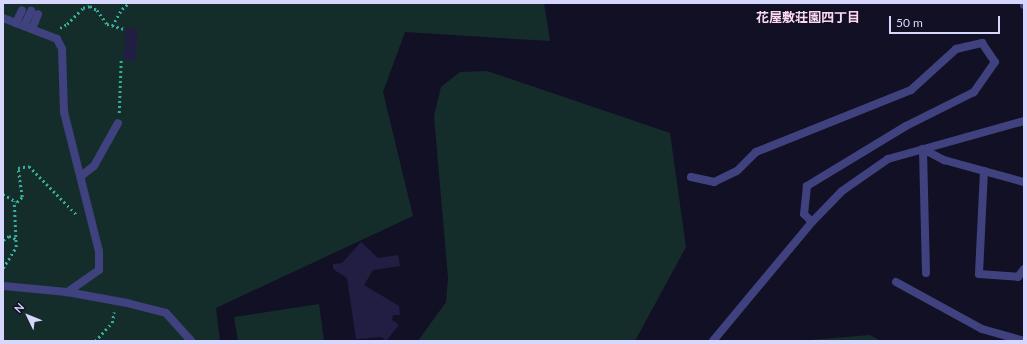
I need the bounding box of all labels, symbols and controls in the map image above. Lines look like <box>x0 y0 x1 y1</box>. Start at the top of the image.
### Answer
scale bar <box>891 8 1002 34</box>
district label: 花屋敷荘園四丁目 <box>756 9 860 25</box>
text: 50 m <box>896 15 923 30</box>
north arrow <box>8 296 48 336</box>
text: N <box>11 300 26 315</box>

